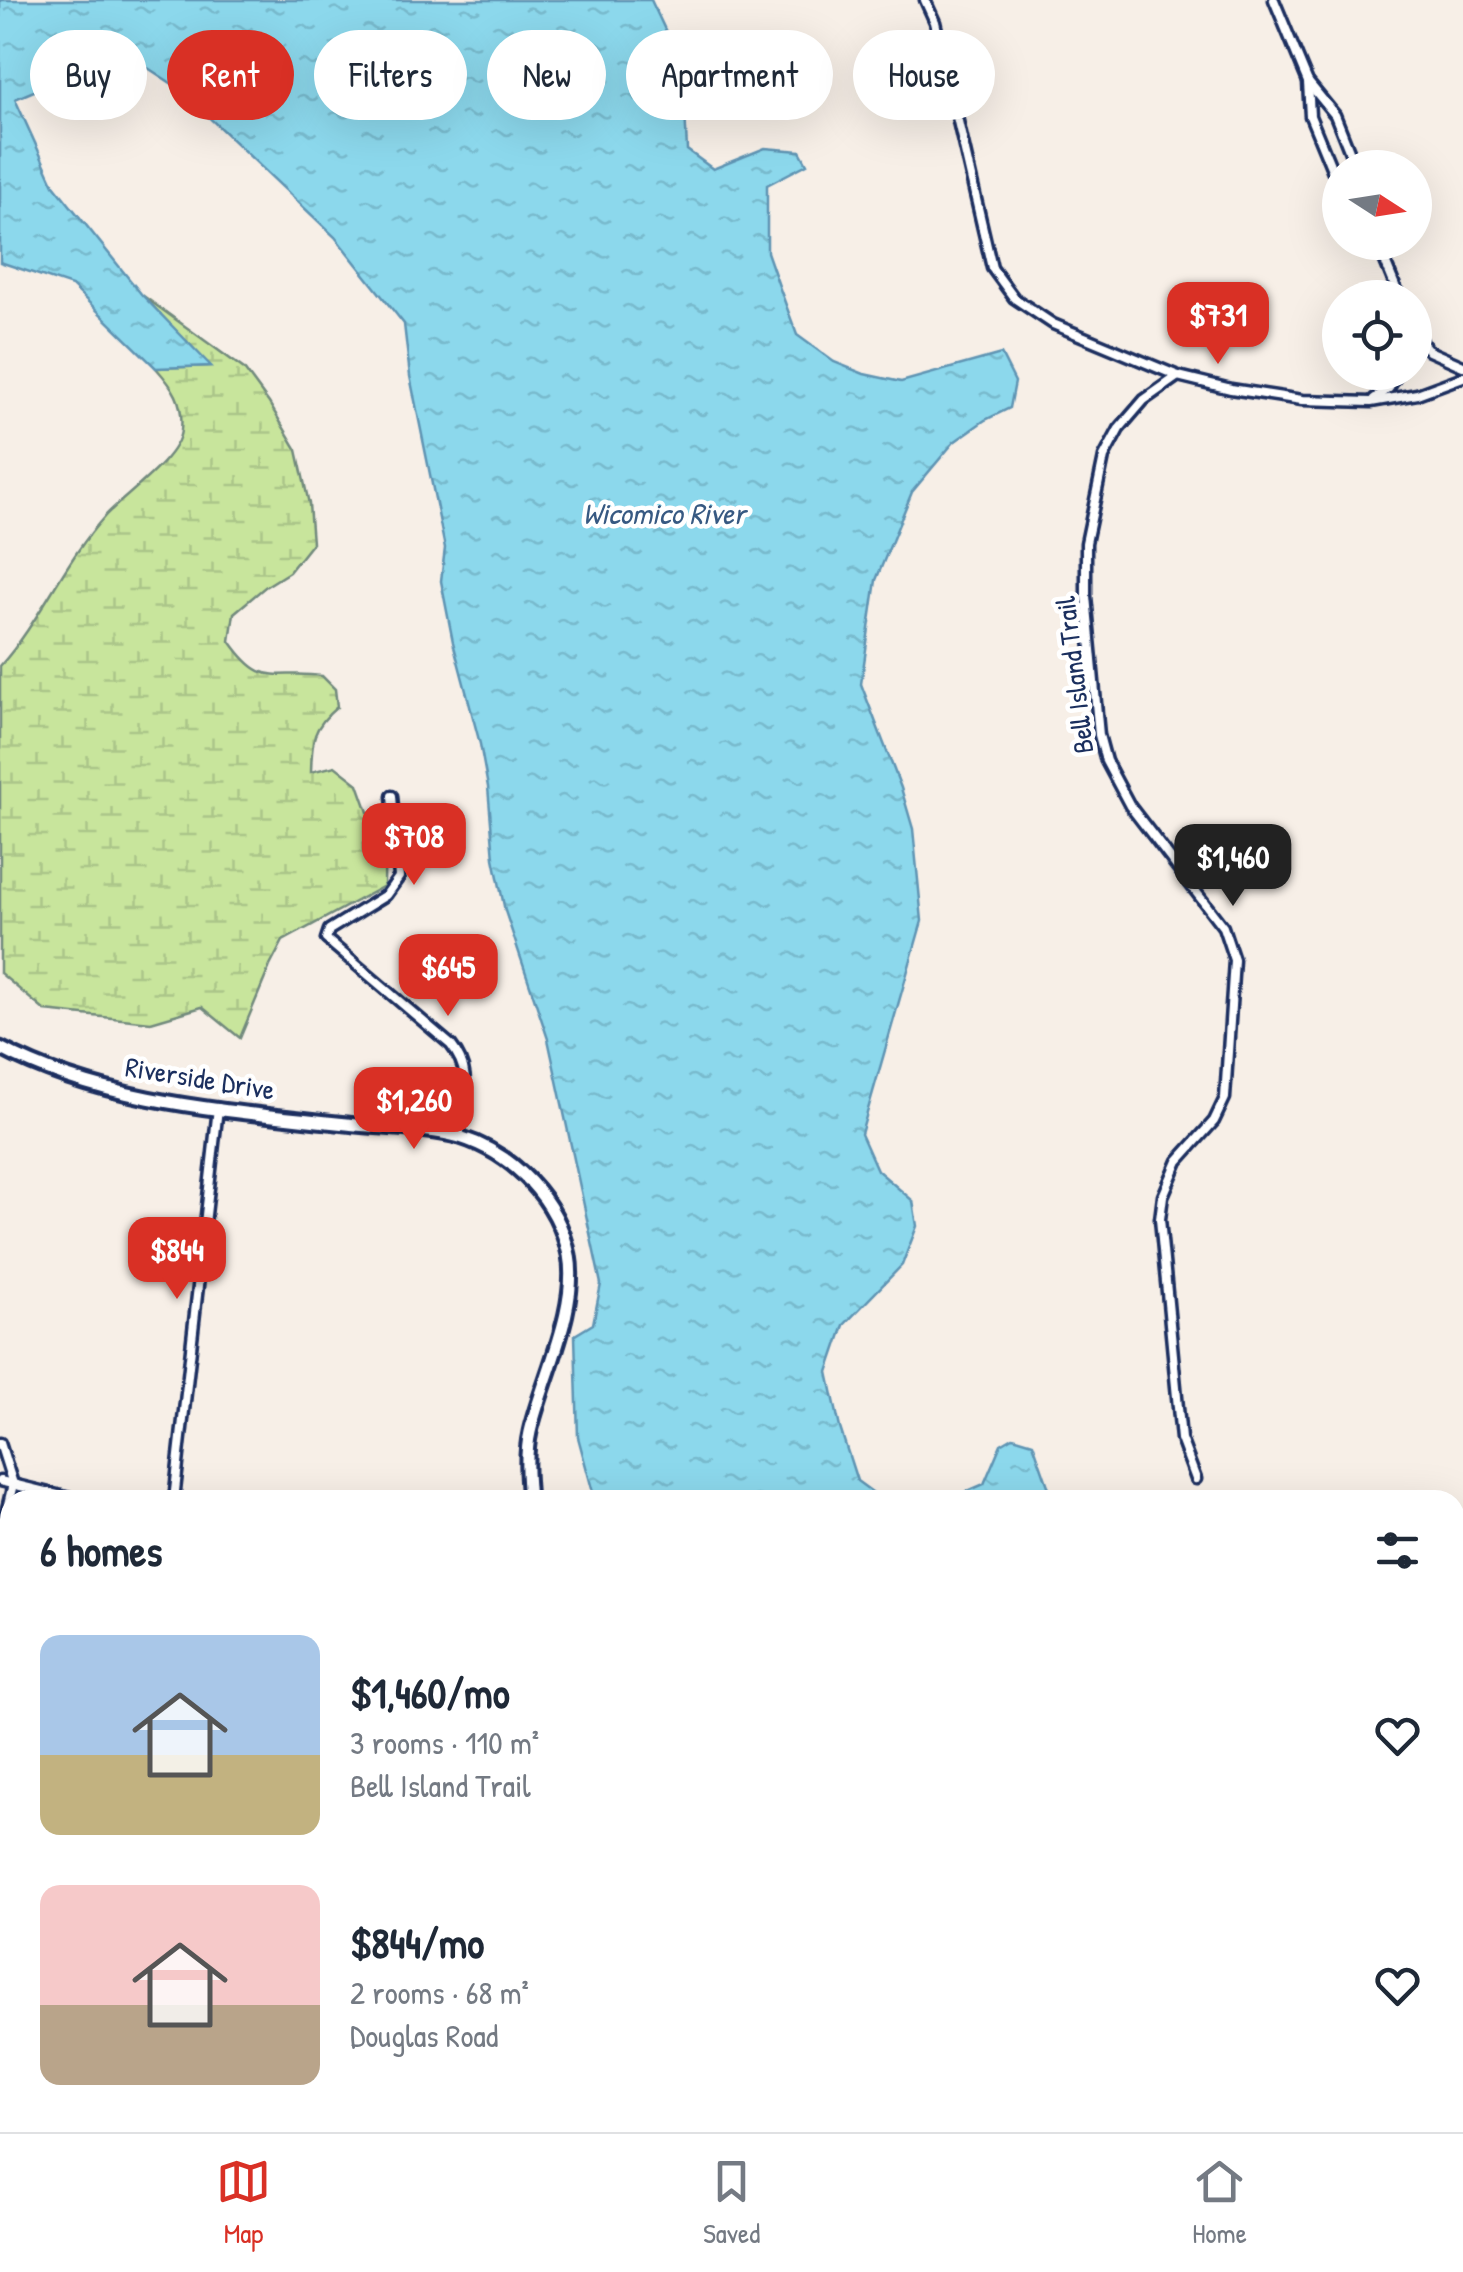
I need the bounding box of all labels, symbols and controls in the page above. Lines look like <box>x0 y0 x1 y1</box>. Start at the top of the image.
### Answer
chip: Buy <box>30 30 147 120</box>
chip: Rent <box>167 30 294 120</box>
chip: Filters <box>314 30 467 120</box>
chip: New <box>487 30 606 120</box>
chip: Apartment <box>626 30 833 120</box>
chip: House <box>853 30 995 120</box>
north arrow <box>1322 150 1432 260</box>
map controls <box>1322 150 1432 390</box>
button: locate <box>1322 280 1432 390</box>
pin: $731 <box>1159 282 1277 367</box>
text: $731 <box>1189 293 1247 336</box>
water label: Wicomico River <box>583 493 749 533</box>
street label: Bell Island Trail <box>1045 594 1103 756</box>
pin: $708 <box>355 803 473 888</box>
text: $708 <box>384 814 444 857</box>
pin: $1,460 <box>1152 824 1314 909</box>
text: $1,460 <box>1196 835 1270 878</box>
pin: $645 <box>389 934 507 1019</box>
text: $645 <box>421 945 475 988</box>
street label: Riverside Drive <box>123 1047 277 1109</box>
pin: $1,260 <box>333 1067 495 1152</box>
text: $1,260 <box>376 1078 452 1121</box>
pin: $844 <box>118 1217 236 1302</box>
text: $844 <box>150 1228 204 1271</box>
text: 6 homes <box>40 1522 162 1579</box>
icon: filters <box>1370 1523 1425 1578</box>
text: $1,460/mo <box>350 1664 510 1721</box>
icon: home <box>120 1675 240 1795</box>
icon: heart <box>1370 1708 1425 1763</box>
text: 3 rooms · 110 m² <box>350 1721 539 1764</box>
text: Bell Island Trail <box>350 1764 531 1807</box>
text: $844/mo <box>350 1914 484 1971</box>
icon: home <box>120 1925 240 2045</box>
icon: heart <box>1370 1958 1425 2013</box>
text: 2 rooms · 68 m² <box>350 1971 529 2014</box>
text: Douglas Road <box>350 2014 498 2057</box>
tab: Map <box>216 2154 271 2252</box>
tab: Saved <box>703 2154 760 2252</box>
tab: Home <box>1192 2154 1247 2252</box>

